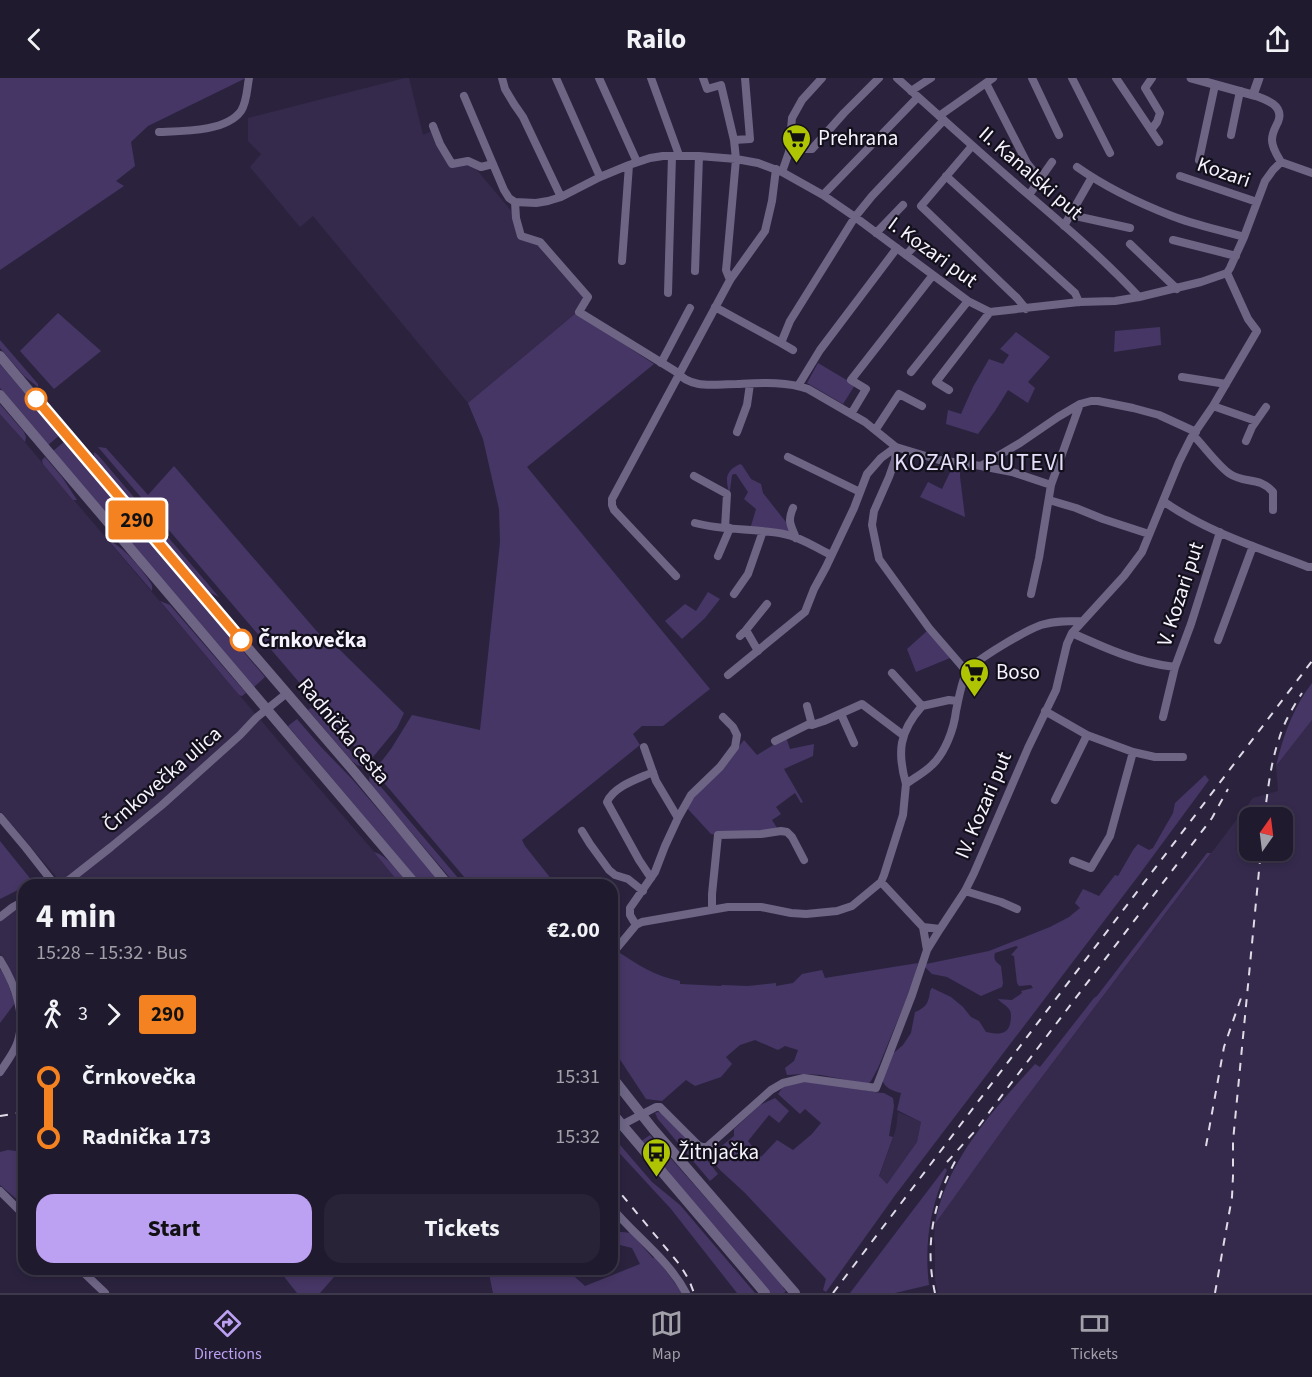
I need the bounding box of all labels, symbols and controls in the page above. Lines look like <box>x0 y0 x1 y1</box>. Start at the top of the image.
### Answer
text: Railo <box>626 20 686 59</box>
icon: back <box>18 23 51 56</box>
icon: share <box>1261 23 1294 56</box>
street label: II. Kanalski put <box>972 119 1090 227</box>
supermarket icon: Prehrana <box>781 122 813 164</box>
place label: Prehrana <box>818 123 898 153</box>
street label: Kozari <box>1193 149 1255 195</box>
street label: I. Kozari put <box>882 209 984 295</box>
unlabelled marker <box>25 388 47 410</box>
district label: KOZARI PUTEVI <box>894 445 1066 480</box>
line badge: 290 <box>102 500 172 540</box>
text: 290 <box>120 505 154 535</box>
street label: V. Kozari put <box>1149 538 1211 650</box>
place label: Črnkovečka <box>258 625 367 655</box>
marker: Črnkovečka <box>230 629 252 651</box>
supermarket icon: Boso <box>959 656 991 698</box>
place label: Boso <box>996 657 1040 687</box>
street label: Radnička cesta <box>291 671 397 791</box>
street label: Črnkovečka ulica <box>96 719 228 839</box>
street label: IV. Kozari put <box>947 747 1019 863</box>
north arrow <box>1239 807 1293 861</box>
map controls <box>1239 807 1293 861</box>
text: 4 min <box>36 893 116 940</box>
text: €2.00 <box>547 914 600 946</box>
text: 15:28 – 15:32 · Bus <box>36 939 187 967</box>
icon: walk <box>36 998 69 1031</box>
icon: forward <box>97 998 130 1031</box>
text: 290 <box>151 999 184 1029</box>
text: 3 <box>78 1000 88 1028</box>
text: Črnkovečka <box>82 1061 196 1093</box>
text: 15:31 <box>555 1063 600 1091</box>
text: Radnička 173 <box>82 1121 211 1153</box>
text: 15:32 <box>555 1123 600 1151</box>
bus stop icon: Žitnjačka <box>641 1136 673 1178</box>
place label: Žitnjačka <box>678 1137 759 1167</box>
button: Start <box>36 1194 312 1263</box>
button: Tickets <box>324 1194 600 1263</box>
tab: Directions <box>194 1307 262 1365</box>
tab: Map <box>650 1307 683 1365</box>
tab: Tickets <box>1071 1307 1118 1365</box>

